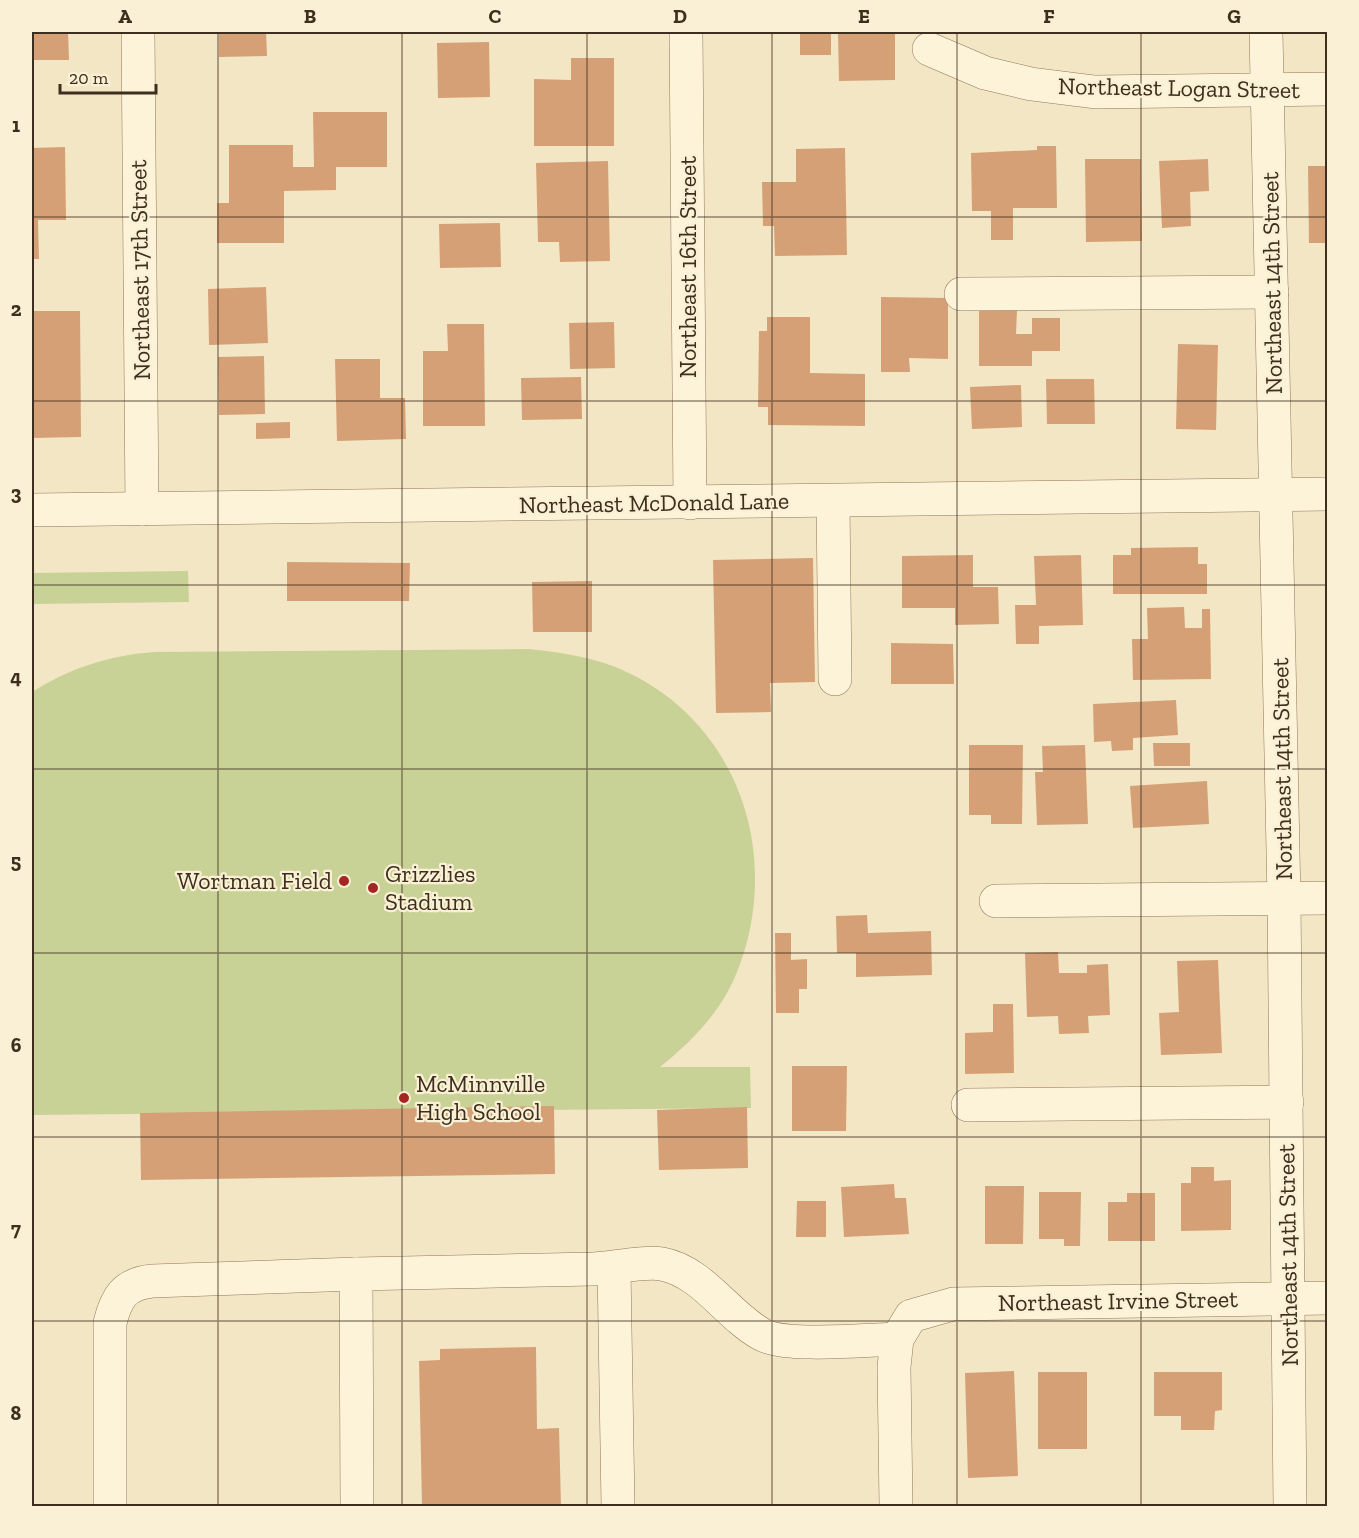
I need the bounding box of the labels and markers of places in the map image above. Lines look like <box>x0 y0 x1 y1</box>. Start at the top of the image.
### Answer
place label: Grizzlies Stadium <box>385 859 476 916</box>
place label: Wortman Field <box>177 866 332 895</box>
marker: Wortman Field <box>337 874 351 888</box>
marker: Grizzlies Stadium <box>366 881 380 895</box>
place label: McMinnville High School <box>416 1069 545 1126</box>
marker: McMinnville High School <box>397 1091 411 1105</box>

